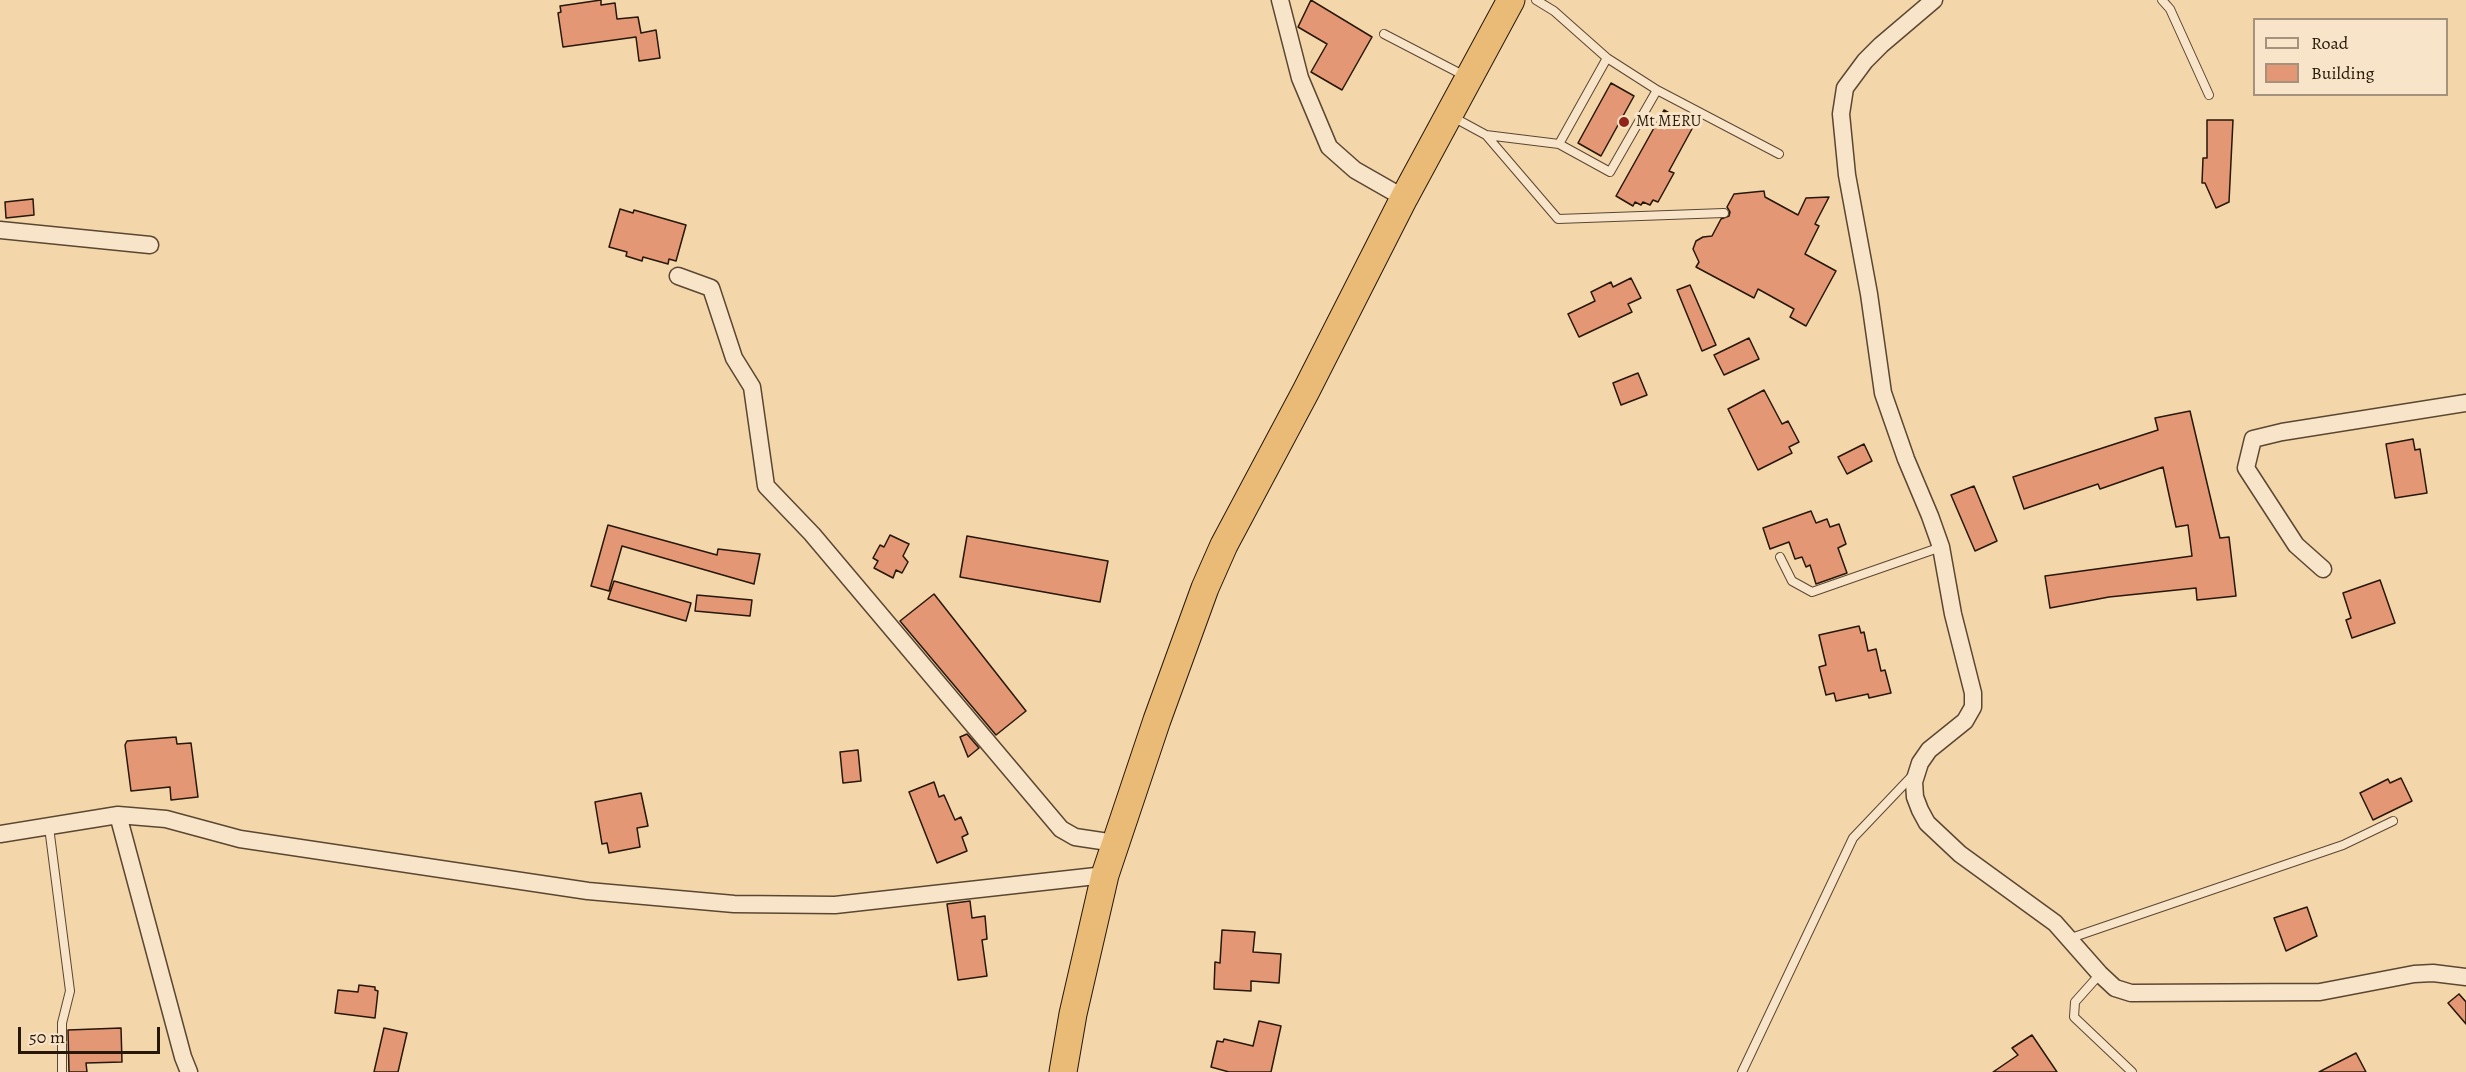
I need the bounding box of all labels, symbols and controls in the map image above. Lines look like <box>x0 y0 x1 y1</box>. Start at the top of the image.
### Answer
legend <box>2253 18 2448 96</box>
text: Road <box>2311 31 2348 55</box>
text: Building <box>2311 61 2375 85</box>
place label: Mt MERU <box>1636 112 1701 132</box>
marker: Mt MERU <box>1617 115 1631 129</box>
scale bar <box>21 1015 164 1053</box>
text: 50 m <box>29 1025 65 1049</box>

